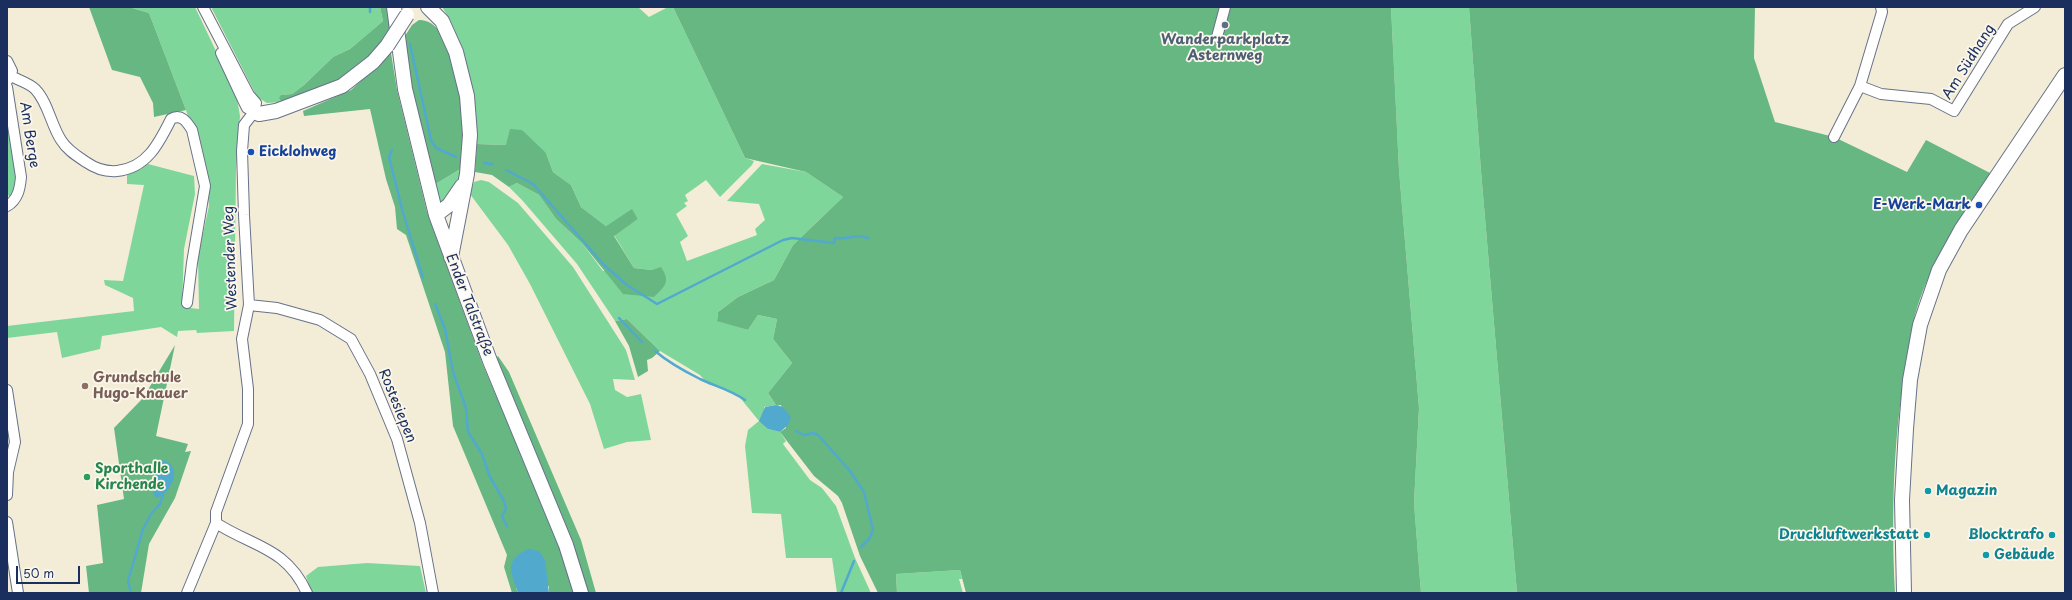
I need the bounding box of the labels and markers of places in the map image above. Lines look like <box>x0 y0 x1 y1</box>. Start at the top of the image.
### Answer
marker: Wanderparkplatz Asternweg <box>1220 20 1230 30</box>
place label: Wanderparkplatz Asternweg <box>1161 32 1289 64</box>
place label: Eicklohweg <box>259 144 337 160</box>
marker: Eicklohweg <box>246 147 256 157</box>
place label: E-Werk-Mark <box>1873 197 1971 213</box>
marker: E-Werk-Mark <box>1974 200 1984 210</box>
place label: Grundschule Hugo-Knauer <box>93 370 188 402</box>
marker: Grundschule Hugo-Knauer <box>80 381 90 391</box>
place label: Sporthalle Kirchende <box>95 461 168 494</box>
marker: Sporthalle Kirchende <box>82 472 92 482</box>
place label: Magazin <box>1936 483 1997 499</box>
marker: Magazin <box>1923 486 1933 496</box>
place label: Druckluftwerkstatt <box>1779 527 1919 543</box>
place label: Blocktrafo <box>1968 527 2044 543</box>
marker: Druckluftwerkstatt <box>1922 530 1932 540</box>
marker: Blocktrafo <box>2047 530 2057 540</box>
place label: Gebäude <box>1994 547 2055 563</box>
marker: Gebäude <box>1981 550 1991 560</box>

